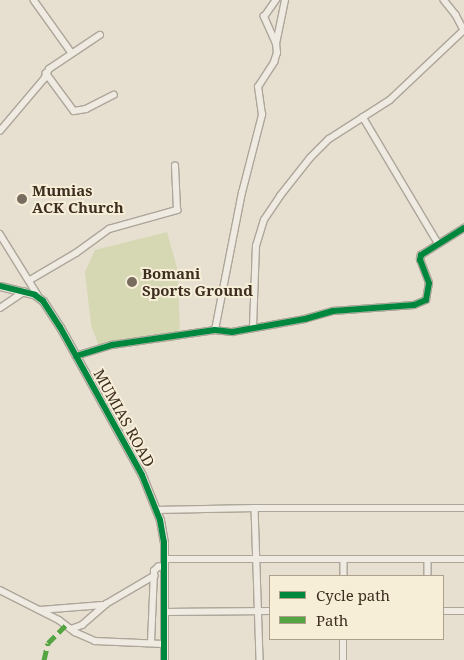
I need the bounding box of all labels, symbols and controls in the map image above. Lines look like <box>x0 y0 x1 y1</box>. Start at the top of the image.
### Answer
place label: Mumias ACK Church <box>32 181 124 216</box>
marker: Mumias ACK Church <box>16 193 28 205</box>
place label: Bomani Sports Ground <box>142 264 253 299</box>
marker: Bomani Sports Ground <box>126 276 138 288</box>
street label: MUMIAS ROAD <box>90 366 158 470</box>
legend <box>269 575 444 640</box>
text: Cycle path <box>316 585 390 605</box>
text: Path <box>316 610 348 630</box>

